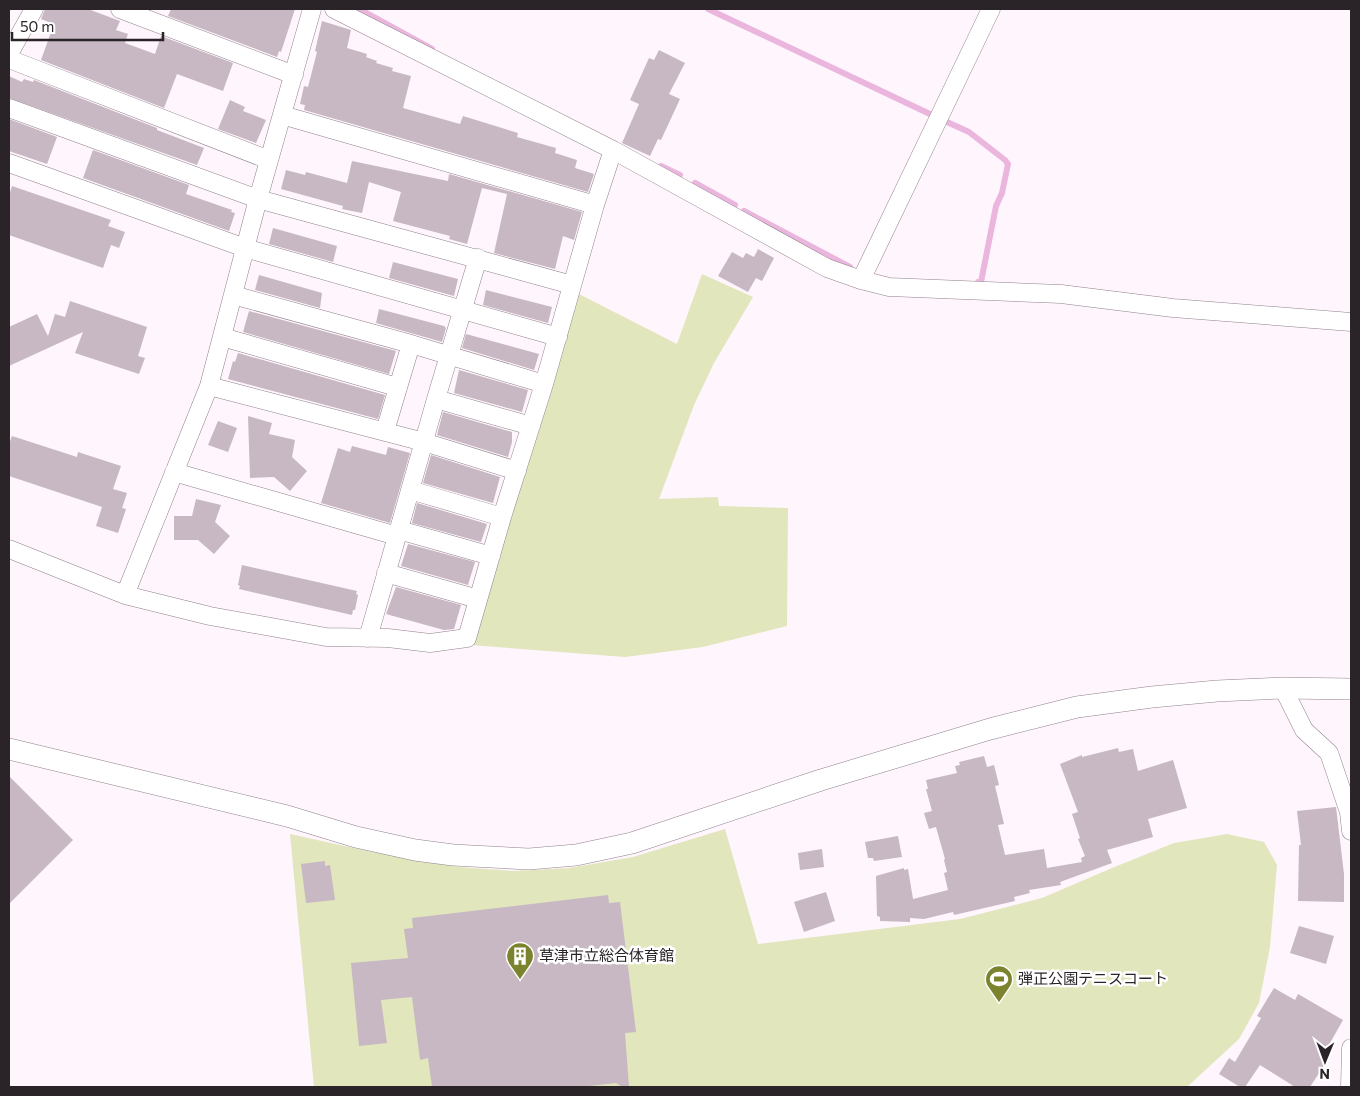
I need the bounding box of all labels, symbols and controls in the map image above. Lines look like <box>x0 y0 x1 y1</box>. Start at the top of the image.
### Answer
scale bar <box>12 10 164 42</box>
text: 50 m <box>20 17 54 35</box>
building icon: 草津市立総合体育館 <box>505 941 535 980</box>
place label: 草津市立総合体育館 <box>539 946 674 964</box>
sports icon: 弾正公園テニスコート <box>984 964 1014 1003</box>
place label: 弾正公園テニスコート <box>1018 969 1168 987</box>
north arrow <box>1300 1036 1350 1086</box>
text: N <box>1319 1066 1330 1083</box>

